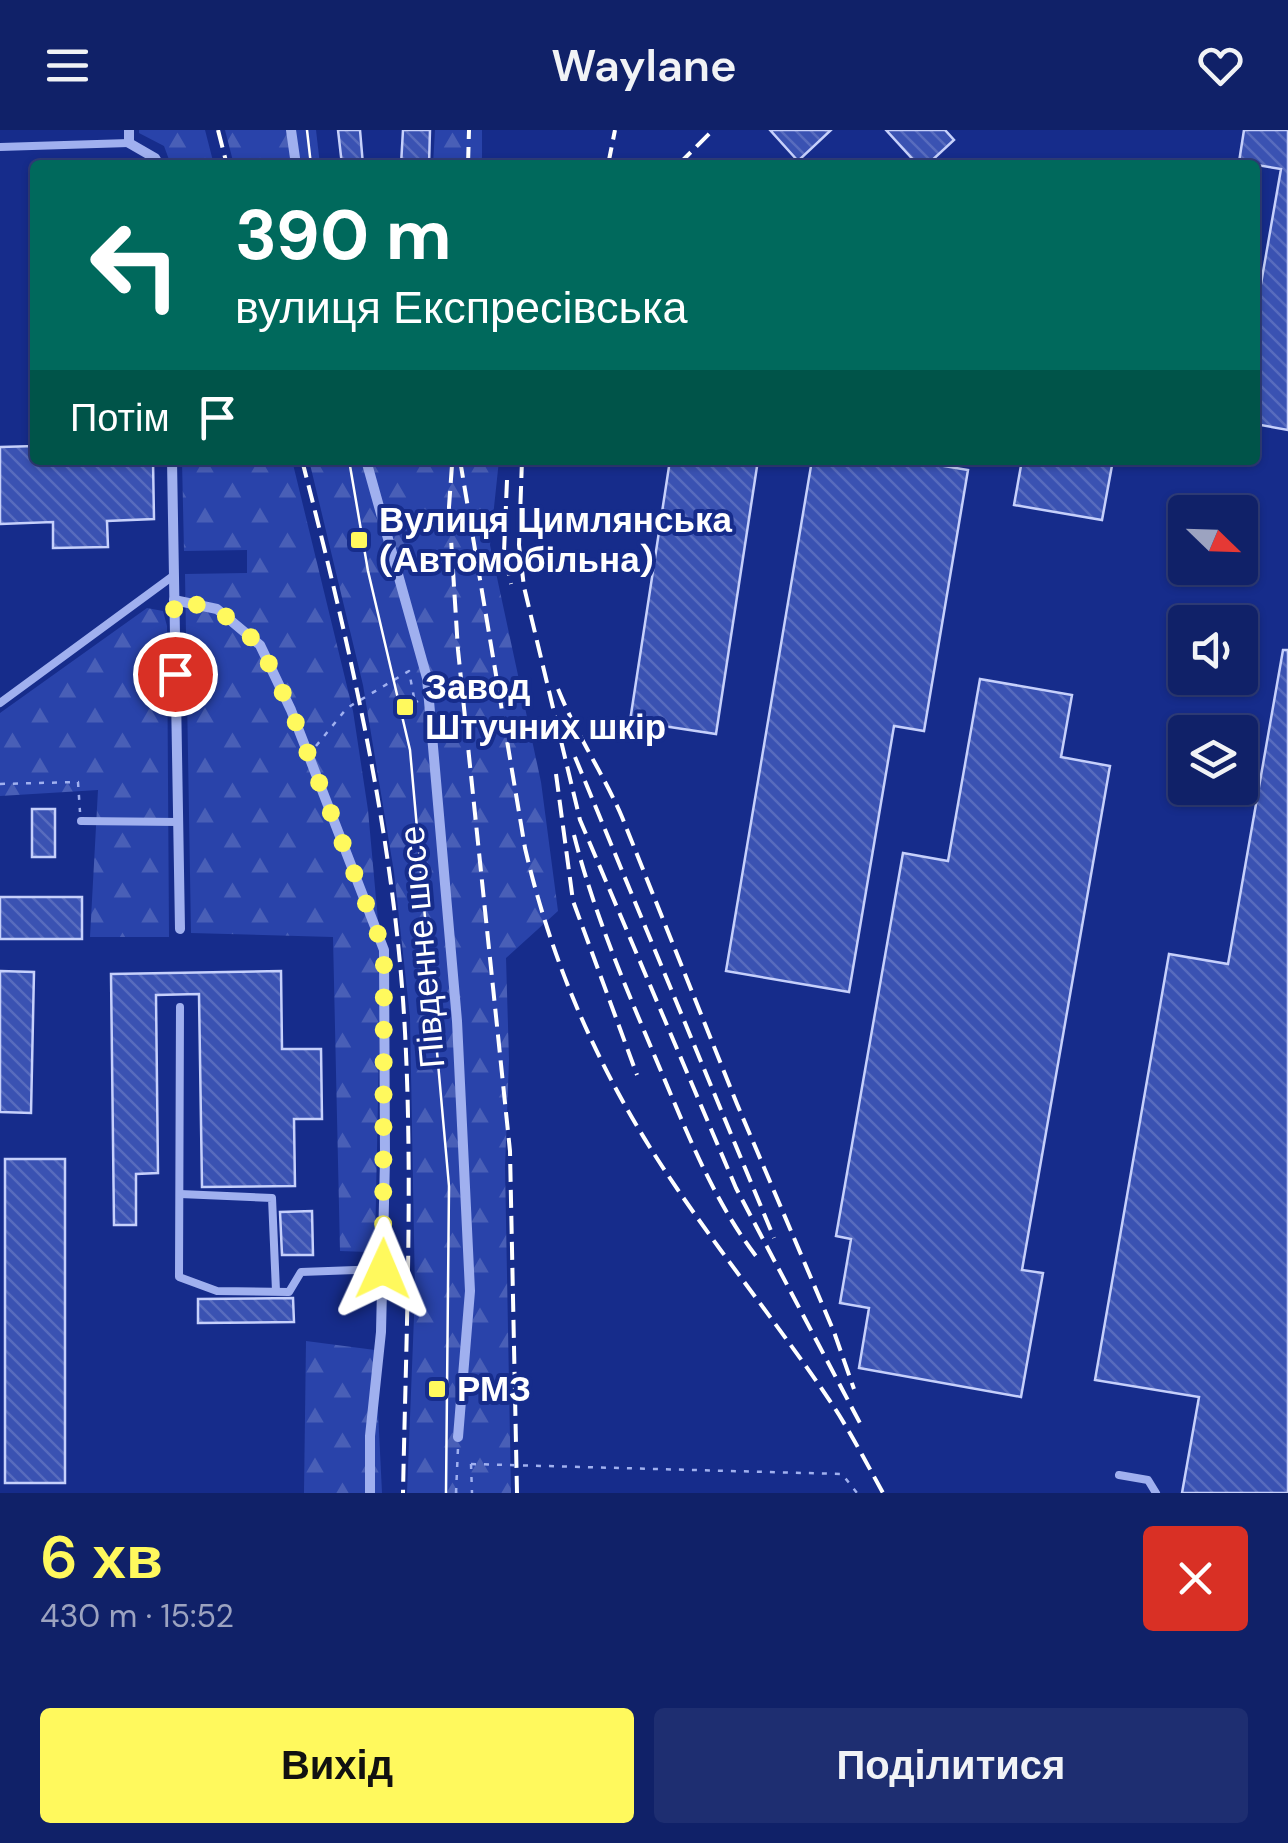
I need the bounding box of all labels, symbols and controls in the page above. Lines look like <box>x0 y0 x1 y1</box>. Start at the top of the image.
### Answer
text: Waylane <box>551 36 737 95</box>
icon: menu <box>40 38 95 93</box>
icon: heart <box>1193 38 1248 93</box>
text: 390 m <box>235 190 452 281</box>
icon: left <box>70 200 200 330</box>
text: вулиця Експресівська <box>235 278 688 337</box>
icon: arrive <box>190 390 245 445</box>
text: Потім <box>70 393 170 443</box>
north arrow <box>1168 495 1258 585</box>
map controls <box>1168 495 1258 805</box>
place label: Вулиця Цимлянська (Автомобільна) <box>379 497 732 583</box>
marker: Вулиця Цимлянська (Автомобільна) <box>348 529 370 551</box>
button: sound <box>1168 605 1258 695</box>
pin <box>133 632 218 717</box>
icon: arrive <box>148 647 203 702</box>
place label: Завод Штучних шкір <box>425 664 666 750</box>
marker: Завод Штучних шкір <box>394 696 416 718</box>
button: layers <box>1168 715 1258 805</box>
street label: Південне шосе <box>388 824 456 1070</box>
position arrow <box>331 1217 435 1321</box>
place label: РМЗ <box>457 1366 531 1412</box>
marker: РМЗ <box>426 1378 448 1400</box>
text: 6 хв <box>40 1518 163 1597</box>
button: close <box>1143 1526 1248 1631</box>
text: 430 m · 15:52 <box>40 1595 234 1637</box>
button: Вихід <box>40 1708 634 1823</box>
button: Поділитися <box>654 1708 1248 1823</box>

